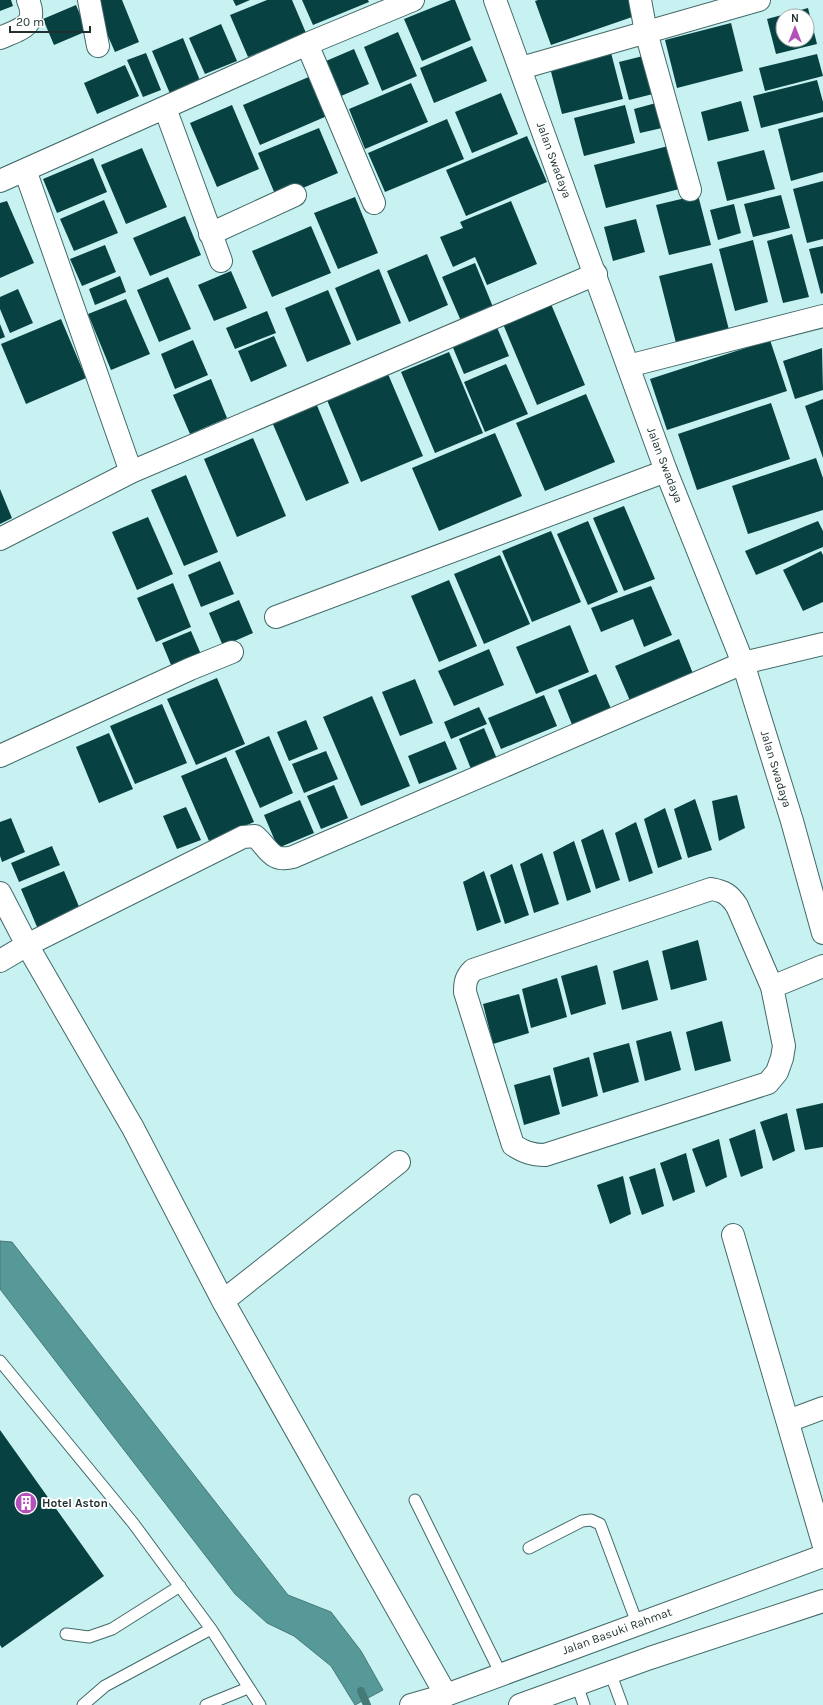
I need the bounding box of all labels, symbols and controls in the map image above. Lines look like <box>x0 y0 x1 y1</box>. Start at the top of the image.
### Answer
scale bar <box>10 8 90 34</box>
north arrow <box>775 8 815 48</box>
text: N <box>791 12 799 25</box>
text: 20 m <box>16 15 44 29</box>
street label: Jalan Swadaya <box>534 120 574 200</box>
street label: Jalan Swadaya <box>644 425 686 505</box>
street label: Jalan Swadaya <box>758 729 794 809</box>
building icon: Hotel Aston <box>13 1490 39 1516</box>
place label: Hotel Aston <box>42 1496 108 1510</box>
street label: Jalan Basuki Rahmat <box>560 1604 674 1657</box>

